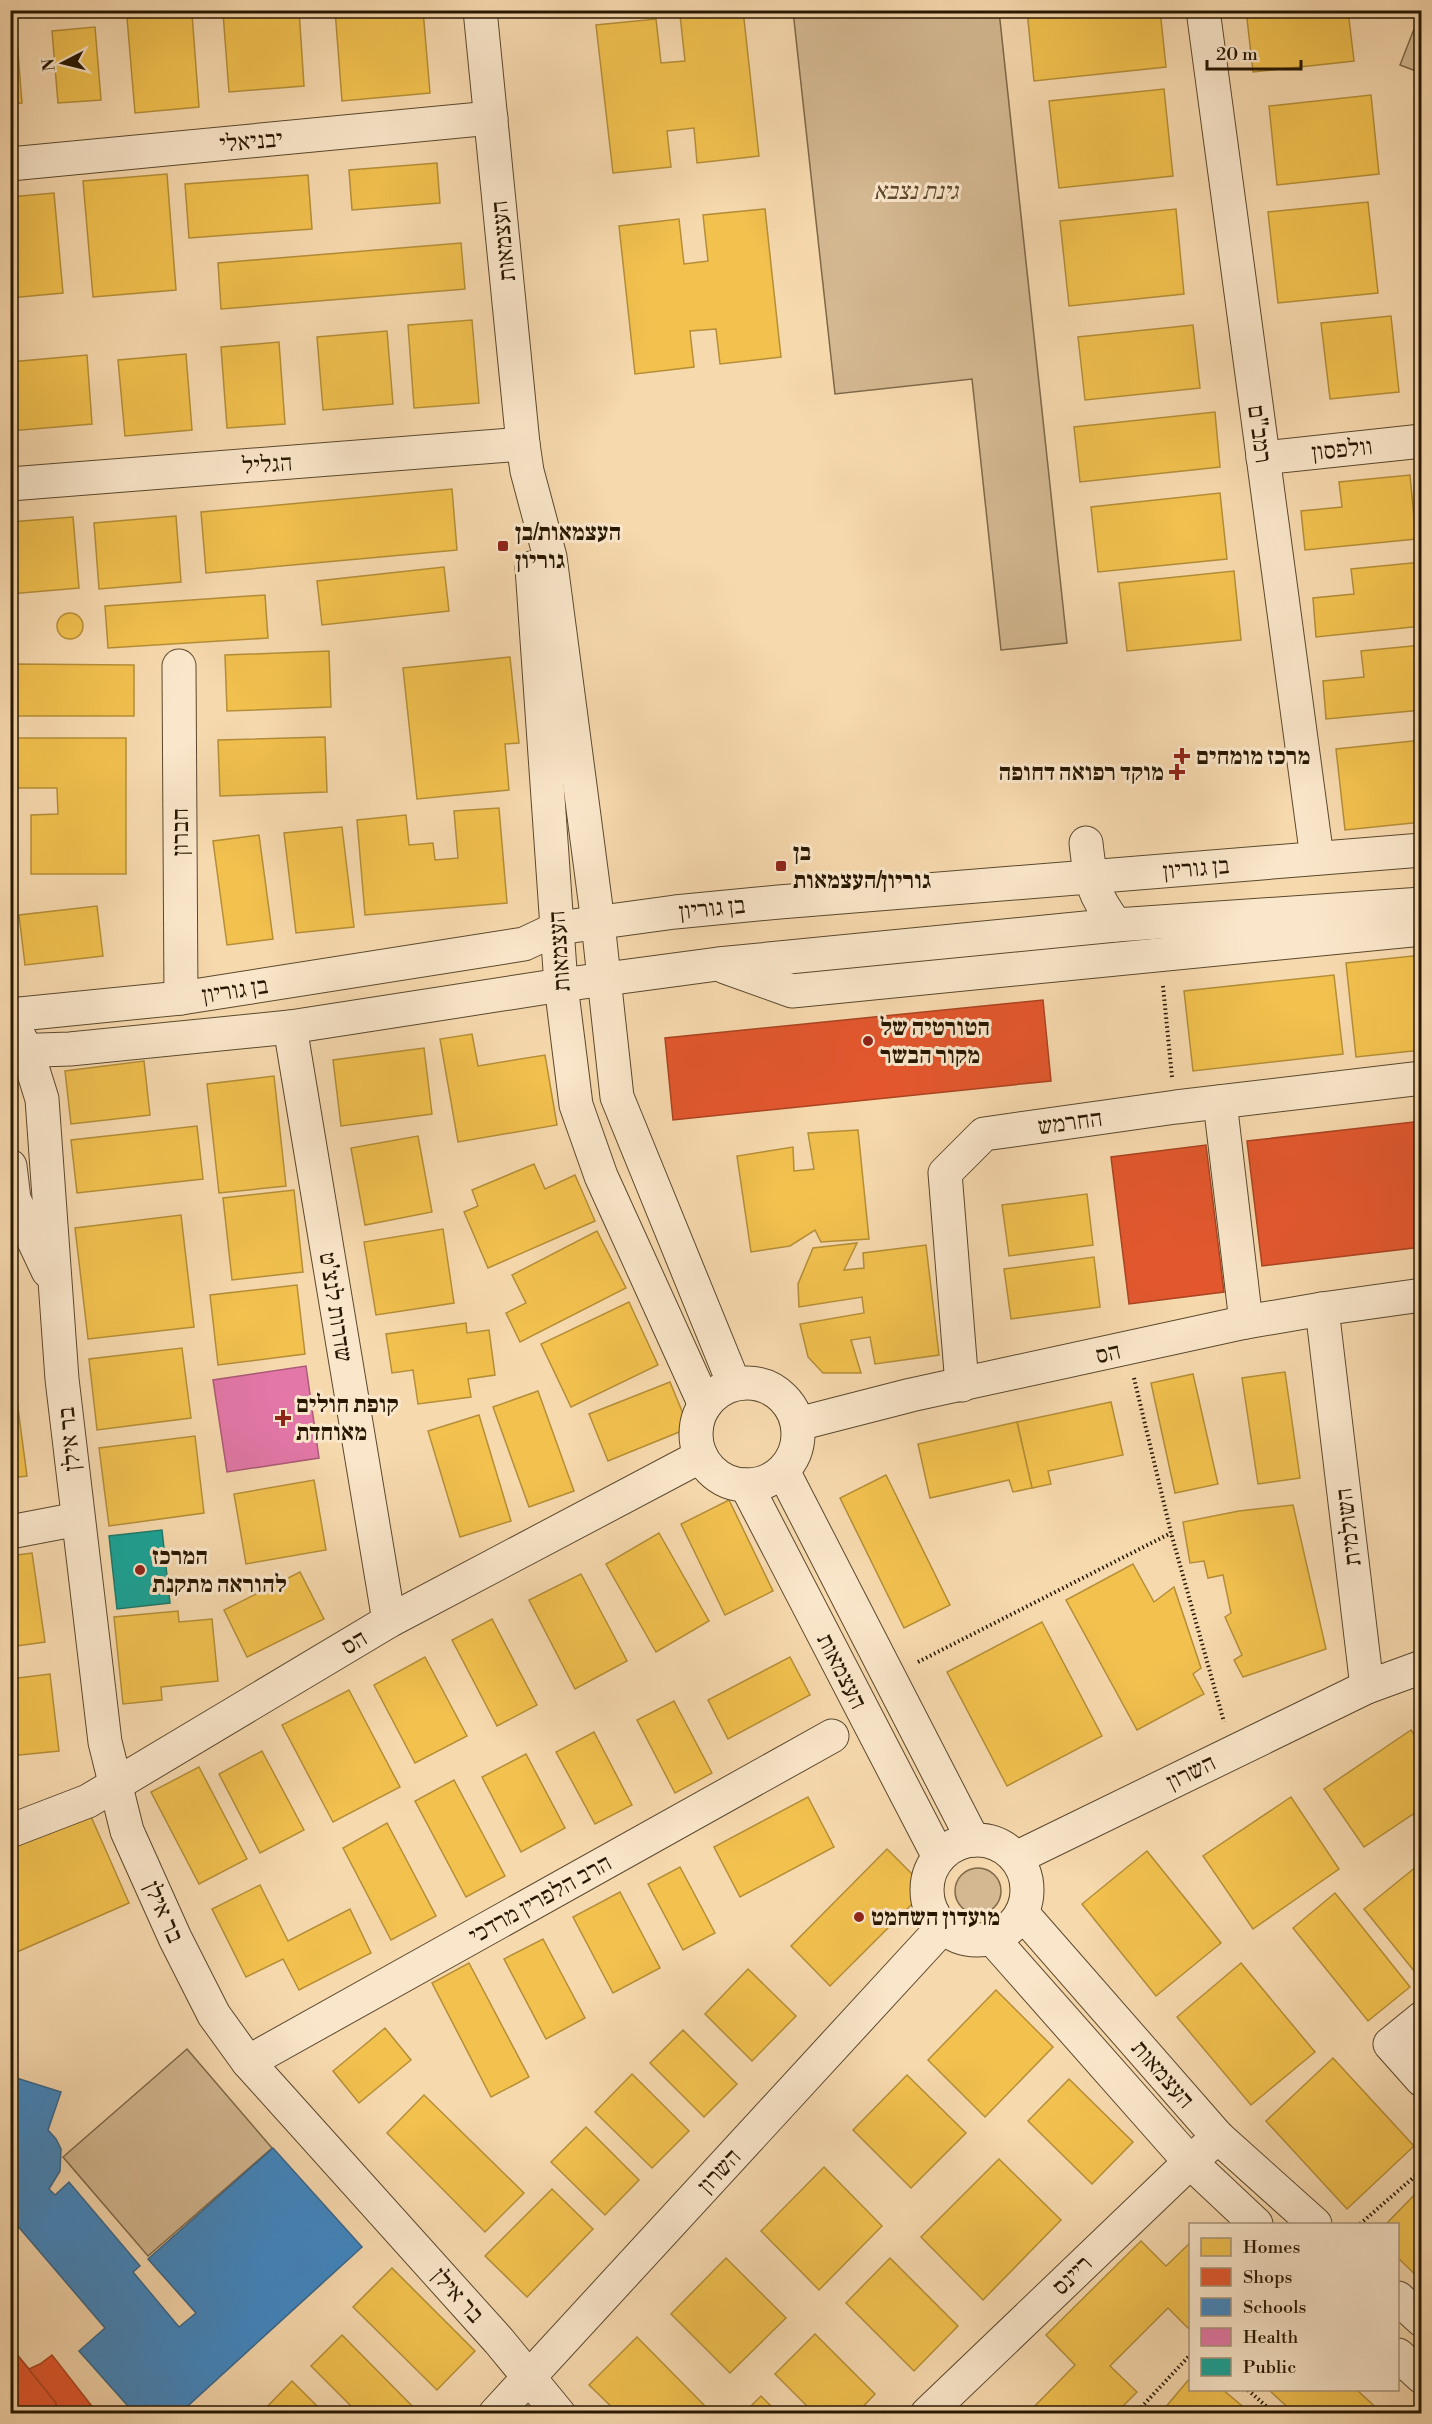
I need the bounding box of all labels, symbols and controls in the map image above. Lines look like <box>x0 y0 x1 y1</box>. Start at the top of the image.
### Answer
north arrow <box>33 33 93 93</box>
scale bar <box>1207 33 1302 71</box>
text: 20 m <box>1216 43 1258 66</box>
text: N <box>38 57 60 72</box>
street label: יבניאלי <box>218 124 284 160</box>
park label: גינת נצבא <box>874 177 960 207</box>
street label: העצמאות <box>485 199 523 283</box>
street label: רמב"ם <box>1240 403 1278 465</box>
street label: וולפסון <box>1310 432 1374 468</box>
street label: הגליל <box>241 448 293 482</box>
place label: העצמאות/בן גוריון <box>515 518 621 576</box>
marker: העצמאות/בן גוריון <box>496 539 510 553</box>
place label: מרכז מומחים <box>1196 742 1310 772</box>
marker: מרכז מומחים <box>1173 747 1191 765</box>
place label: מוקד רפואה דחופה <box>998 758 1164 788</box>
marker: מוקד רפואה דחופה <box>1168 763 1186 781</box>
street label: חברון <box>166 808 196 856</box>
place label: בן גוריון/העצמאות <box>793 838 931 896</box>
street label: בן גוריון <box>1162 851 1231 887</box>
marker: בן גוריון/העצמאות <box>774 859 788 873</box>
street label: בן גוריון <box>677 891 747 927</box>
street label: העצמאות <box>542 909 578 992</box>
street label: בן גוריון <box>200 971 270 1011</box>
place label: הטורטיה של מקור הבשר <box>880 1013 990 1071</box>
marker: הטורטיה של מקור הבשר <box>861 1034 875 1048</box>
street label: החרמש <box>1036 1104 1104 1142</box>
street label: שדרות לנצ'ט <box>312 1250 359 1364</box>
street label: הס <box>1093 1337 1124 1371</box>
place label: קופת חולים מאוחדת <box>296 1390 399 1448</box>
street label: בר אילן <box>52 1405 88 1472</box>
marker: קופת חולים מאוחדת <box>274 1409 292 1427</box>
street label: השולמית <box>1329 1486 1369 1568</box>
place label: המרכז להוראה מתקנת <box>152 1542 287 1600</box>
marker: המרכז להוראה מתקנת <box>133 1563 147 1577</box>
street label: הס <box>336 1624 373 1662</box>
street label: העצמאות <box>809 1628 873 1714</box>
street label: השרון <box>1162 1748 1221 1798</box>
street label: הרב הלפרין מרדכי <box>464 1848 617 1952</box>
street label: בר אילן <box>136 1877 190 1948</box>
place label: מועדון השחמט <box>871 1903 1000 1933</box>
marker: מועדון השחמט <box>852 1910 866 1924</box>
street label: העצמאות <box>1124 2034 1200 2115</box>
street label: השרון <box>691 2143 748 2201</box>
legend <box>1189 2223 1399 2391</box>
text: Homes <box>1243 2236 1300 2259</box>
street label: ריינס <box>1046 2249 1099 2302</box>
street label: בר אילן <box>425 2262 490 2330</box>
text: Shops <box>1243 2266 1293 2289</box>
text: Schools <box>1243 2296 1307 2319</box>
text: Health <box>1243 2326 1299 2349</box>
text: Public <box>1243 2356 1296 2379</box>

